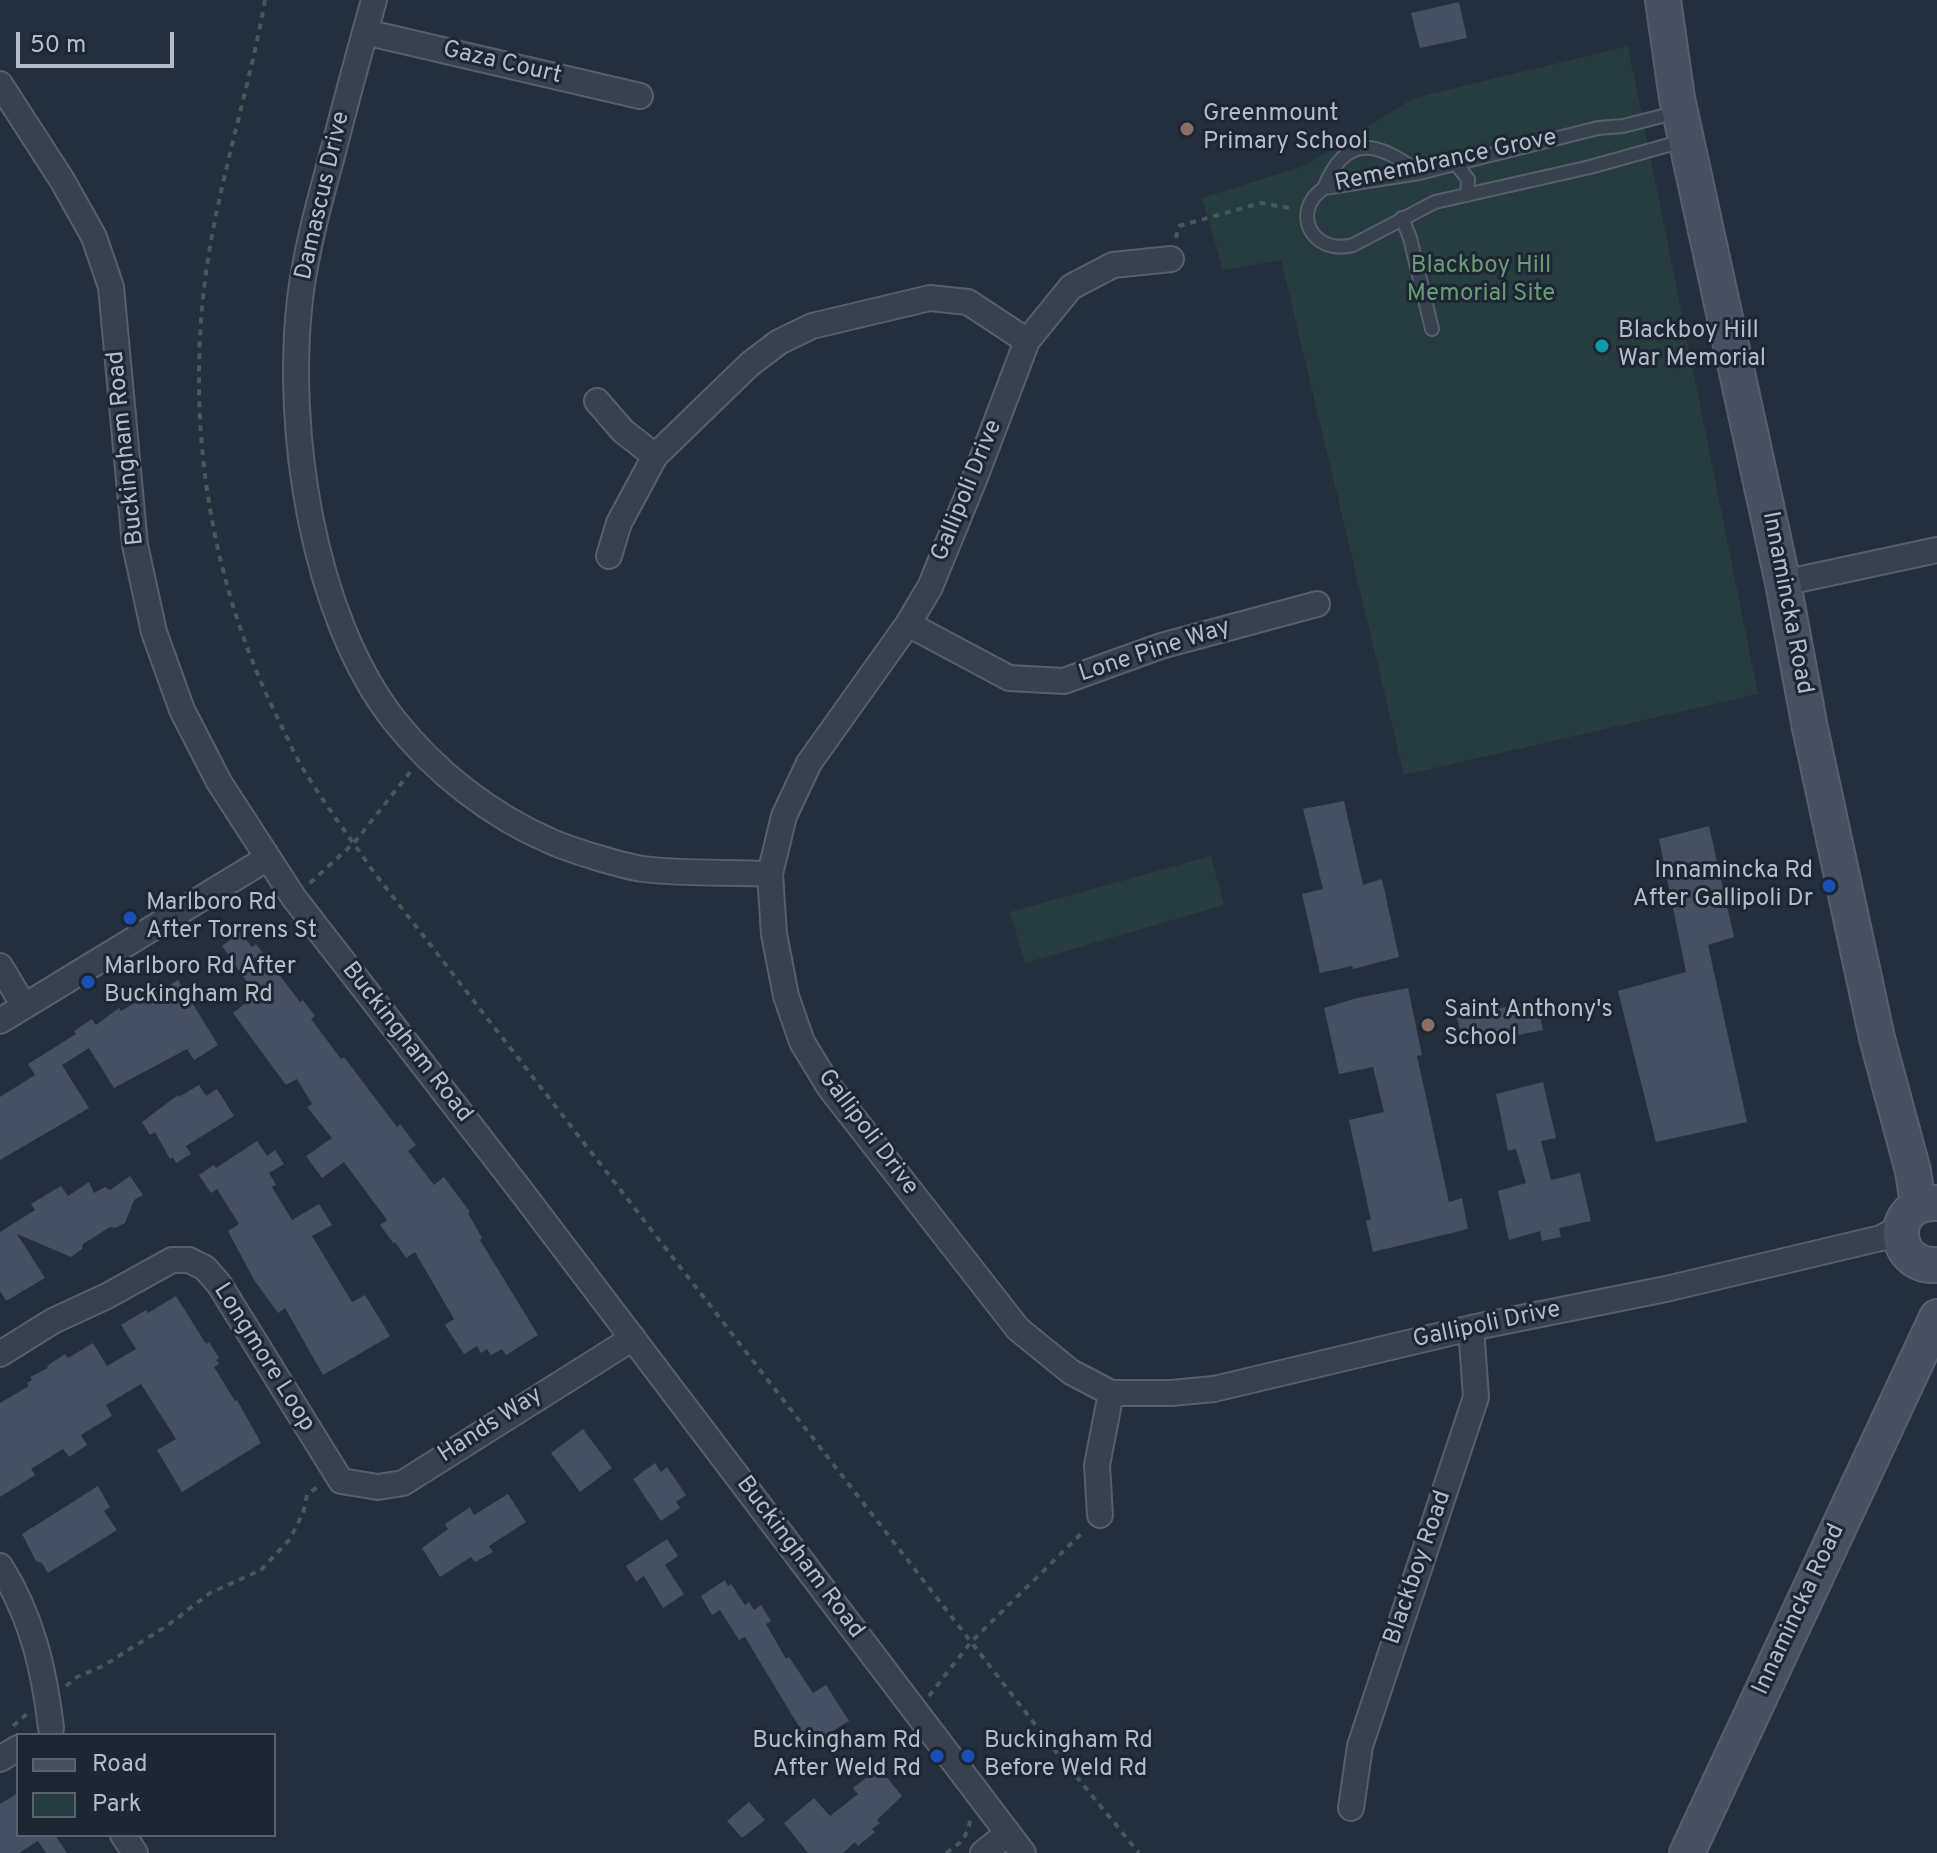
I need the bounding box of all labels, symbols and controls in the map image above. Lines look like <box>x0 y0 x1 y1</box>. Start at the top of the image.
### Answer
scale bar <box>20 16 178 66</box>
text: 50 m <box>30 31 86 61</box>
street label: Gaza Court <box>440 36 564 92</box>
place label: Greenmount Primary School <box>1203 101 1368 157</box>
street label: Damascus Drive <box>291 109 357 283</box>
marker: Greenmount Primary School <box>1178 120 1196 138</box>
street label: Remembrance Grove <box>1332 124 1560 200</box>
park label: Blackboy Hill Memorial Site <box>1407 253 1555 309</box>
place label: Blackboy Hill War Memorial <box>1618 318 1766 374</box>
marker: Blackboy Hill War Memorial <box>1593 337 1611 355</box>
street label: Buckingham Road <box>102 349 152 547</box>
street label: Gallipoli Drive <box>927 416 1009 566</box>
street label: Innamincka Road <box>1754 509 1818 697</box>
street label: Lone Pine Way <box>1076 614 1234 690</box>
place label: Innamincka Rd After Gallipoli Dr <box>1633 858 1813 914</box>
marker: Innamincka Rd After Gallipoli Dr <box>1820 877 1838 895</box>
place label: Marlboro Rd After Torrens St <box>146 890 317 946</box>
marker: Marlboro Rd After Torrens St <box>121 909 139 927</box>
place label: Marlboro Rd After Buckingham Rd <box>104 954 296 1010</box>
street label: Buckingham Road <box>334 957 478 1129</box>
marker: Marlboro Rd After Buckingham Rd <box>79 973 97 991</box>
place label: Saint Anthony's School <box>1444 997 1613 1053</box>
marker: Saint Anthony's School <box>1419 1016 1437 1034</box>
street label: Gallipoli Drive <box>810 1064 924 1202</box>
street label: Longmore Loop <box>206 1278 320 1438</box>
street label: Gallipoli Drive <box>1411 1296 1563 1356</box>
street label: Hands Way <box>434 1382 548 1470</box>
street label: Buckingham Road <box>729 1471 869 1645</box>
street label: Blackboy Road <box>1379 1487 1459 1649</box>
street label: Innamincka Road <box>1748 1520 1852 1700</box>
place label: Buckingham Rd After Weld Rd <box>752 1728 921 1784</box>
place label: Buckingham Rd Before Weld Rd <box>984 1728 1153 1784</box>
legend <box>16 1733 276 1837</box>
marker: Buckingham Rd After Weld Rd <box>928 1747 946 1765</box>
marker: Buckingham Rd Before Weld Rd <box>959 1747 977 1765</box>
text: Road <box>92 1750 148 1780</box>
text: Park <box>92 1790 142 1820</box>

